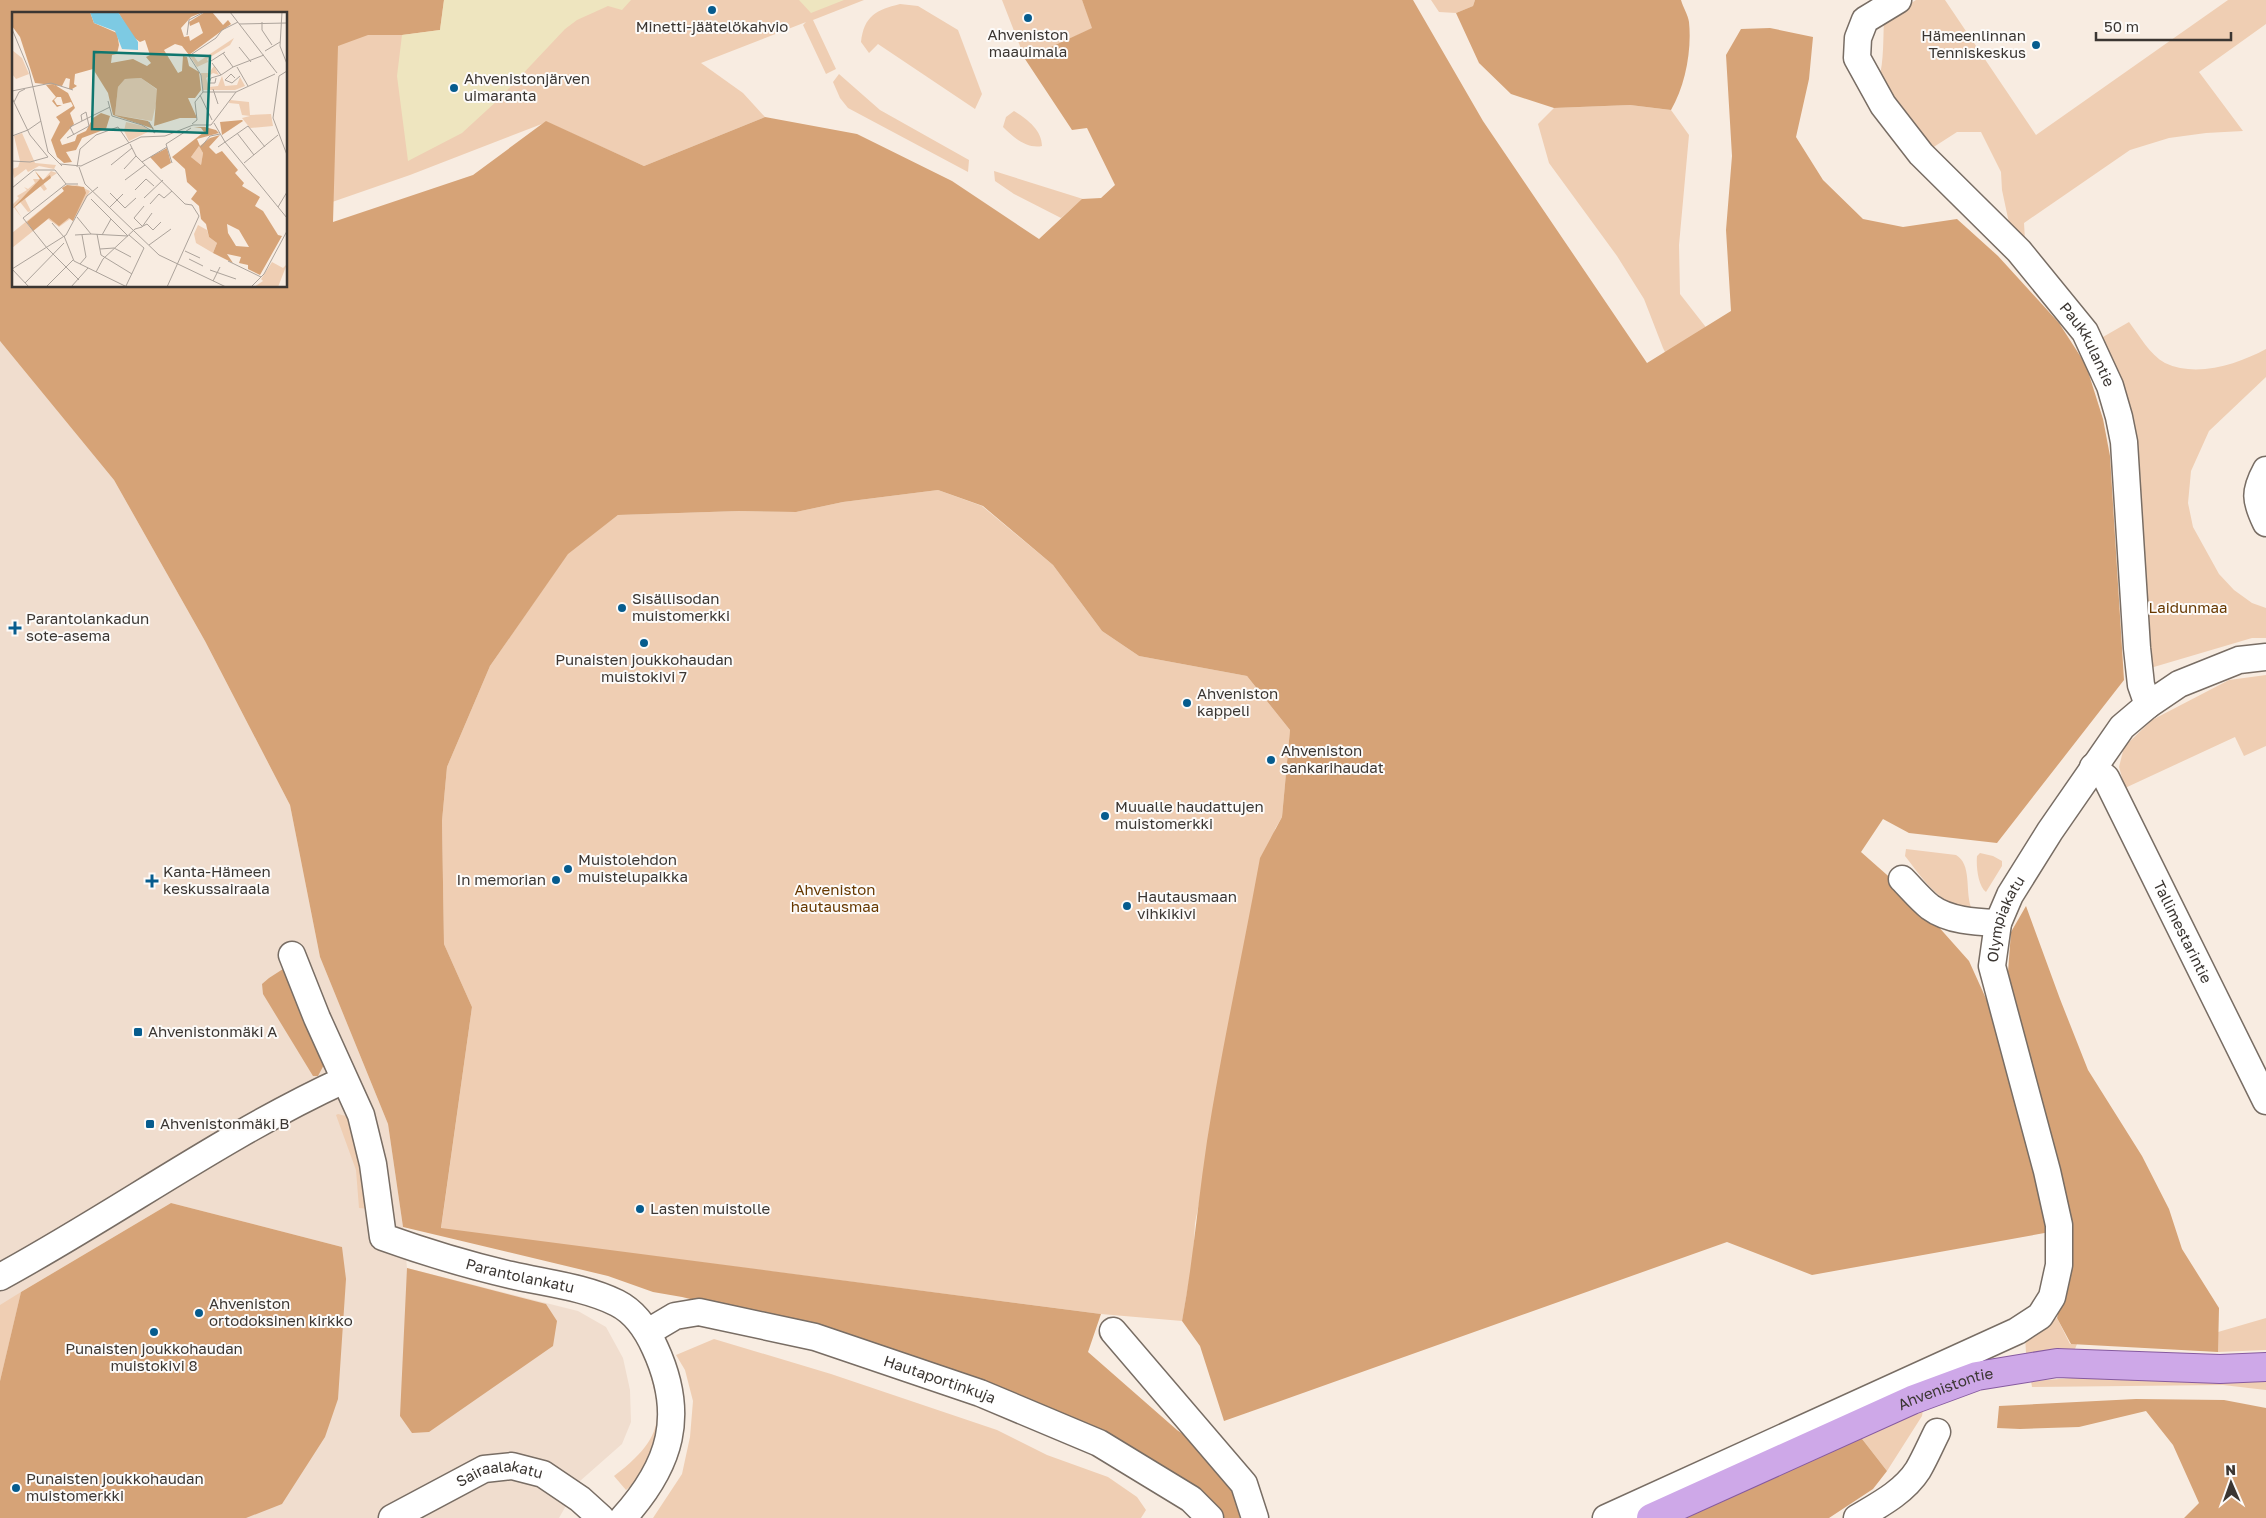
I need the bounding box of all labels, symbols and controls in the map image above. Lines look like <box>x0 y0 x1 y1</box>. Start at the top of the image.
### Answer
marker: Minetti-jäätelökahvio <box>706 4 718 16</box>
scale bar <box>2096 10 2231 42</box>
inset map <box>12 12 288 288</box>
marker: Ahveniston maauimala <box>1022 12 1034 24</box>
place label: Minetti-jäätelökahvio <box>636 17 788 35</box>
text: 50 m <box>2104 17 2139 35</box>
place label: Ahveniston maauimala <box>987 25 1069 60</box>
place label: Hämeenlinnan Tenniskeskus <box>1921 26 2026 61</box>
marker: Hämeenlinnan Tenniskeskus <box>2030 39 2042 51</box>
place label: Ahvenistonjärven uimaranta <box>464 69 590 104</box>
marker: Ahvenistonjärven uimaranta <box>448 82 460 94</box>
street label: Paukkulantie <box>2057 298 2119 389</box>
place label: Sisällisodan muistomerkki <box>632 589 730 624</box>
park label: Laidunmaa <box>2149 598 2227 616</box>
marker: Sisällisodan muistomerkki <box>616 602 628 614</box>
place label: Parantolankadun sote-asema <box>26 609 149 644</box>
marker: Parantolankadun sote-asema <box>8 621 22 635</box>
marker: Punaisten joukkohaudan muistokivi 7 <box>638 637 650 649</box>
place label: Punaisten joukkohaudan muistokivi 7 <box>555 650 733 685</box>
place label: Ahveniston kappeli <box>1197 684 1278 719</box>
marker: Ahveniston kappeli <box>1181 697 1193 709</box>
place label: Ahveniston sankarihaudat <box>1281 741 1384 776</box>
marker: Ahveniston sankarihaudat <box>1265 754 1277 766</box>
place label: Muualle haudattujen muistomerkki <box>1115 797 1264 832</box>
marker: Muualle haudattujen muistomerkki <box>1099 810 1111 822</box>
place label: Muistolehdon muistelupaikka <box>578 850 688 885</box>
place label: Kanta-Hämeen keskussairaala <box>163 862 271 897</box>
marker: Muistolehdon muistelupaikka <box>562 863 574 875</box>
place label: In memorian <box>456 870 546 888</box>
street label: Olympiakatu <box>1983 872 2028 963</box>
marker: Kanta-Hämeen keskussairaala <box>145 874 159 888</box>
marker: In memorian <box>550 874 562 886</box>
street label: Tallimestarintie <box>2150 877 2216 986</box>
park label: Ahveniston hautausmaa <box>791 880 879 915</box>
place label: Hautausmaan vihkikivi <box>1137 887 1237 922</box>
marker: Hautausmaan vihkikivi <box>1121 900 1133 912</box>
place label: Ahvenistonmäki A <box>148 1022 277 1040</box>
marker: Ahvenistonmäki A <box>132 1026 144 1038</box>
place label: Ahvenistonmäki B <box>160 1114 289 1132</box>
marker: Ahvenistonmäki B <box>144 1118 156 1130</box>
place label: Lasten muistolle <box>650 1199 771 1217</box>
marker: Lasten muistolle <box>634 1203 646 1215</box>
street label: Parantolankatu <box>464 1254 576 1296</box>
place label: Ahveniston ortodoksinen kirkko <box>209 1294 353 1329</box>
marker: Ahveniston ortodoksinen kirkko <box>193 1307 205 1319</box>
marker: Punaisten joukkohaudan muistokivi 8 <box>148 1326 160 1338</box>
place label: Punaisten joukkohaudan muistokivi 8 <box>65 1339 243 1374</box>
street label: Hautaportinkuja <box>882 1351 999 1407</box>
street label: Ahvenistontie <box>1895 1363 1995 1413</box>
street label: Sairaalakatu <box>453 1456 545 1490</box>
north arrow <box>2206 1458 2256 1508</box>
text: N <box>2225 1461 2236 1478</box>
place label: Punaisten joukkohaudan muistomerkki <box>26 1469 204 1504</box>
marker: Punaisten joukkohaudan muistomerkki <box>10 1482 22 1494</box>

